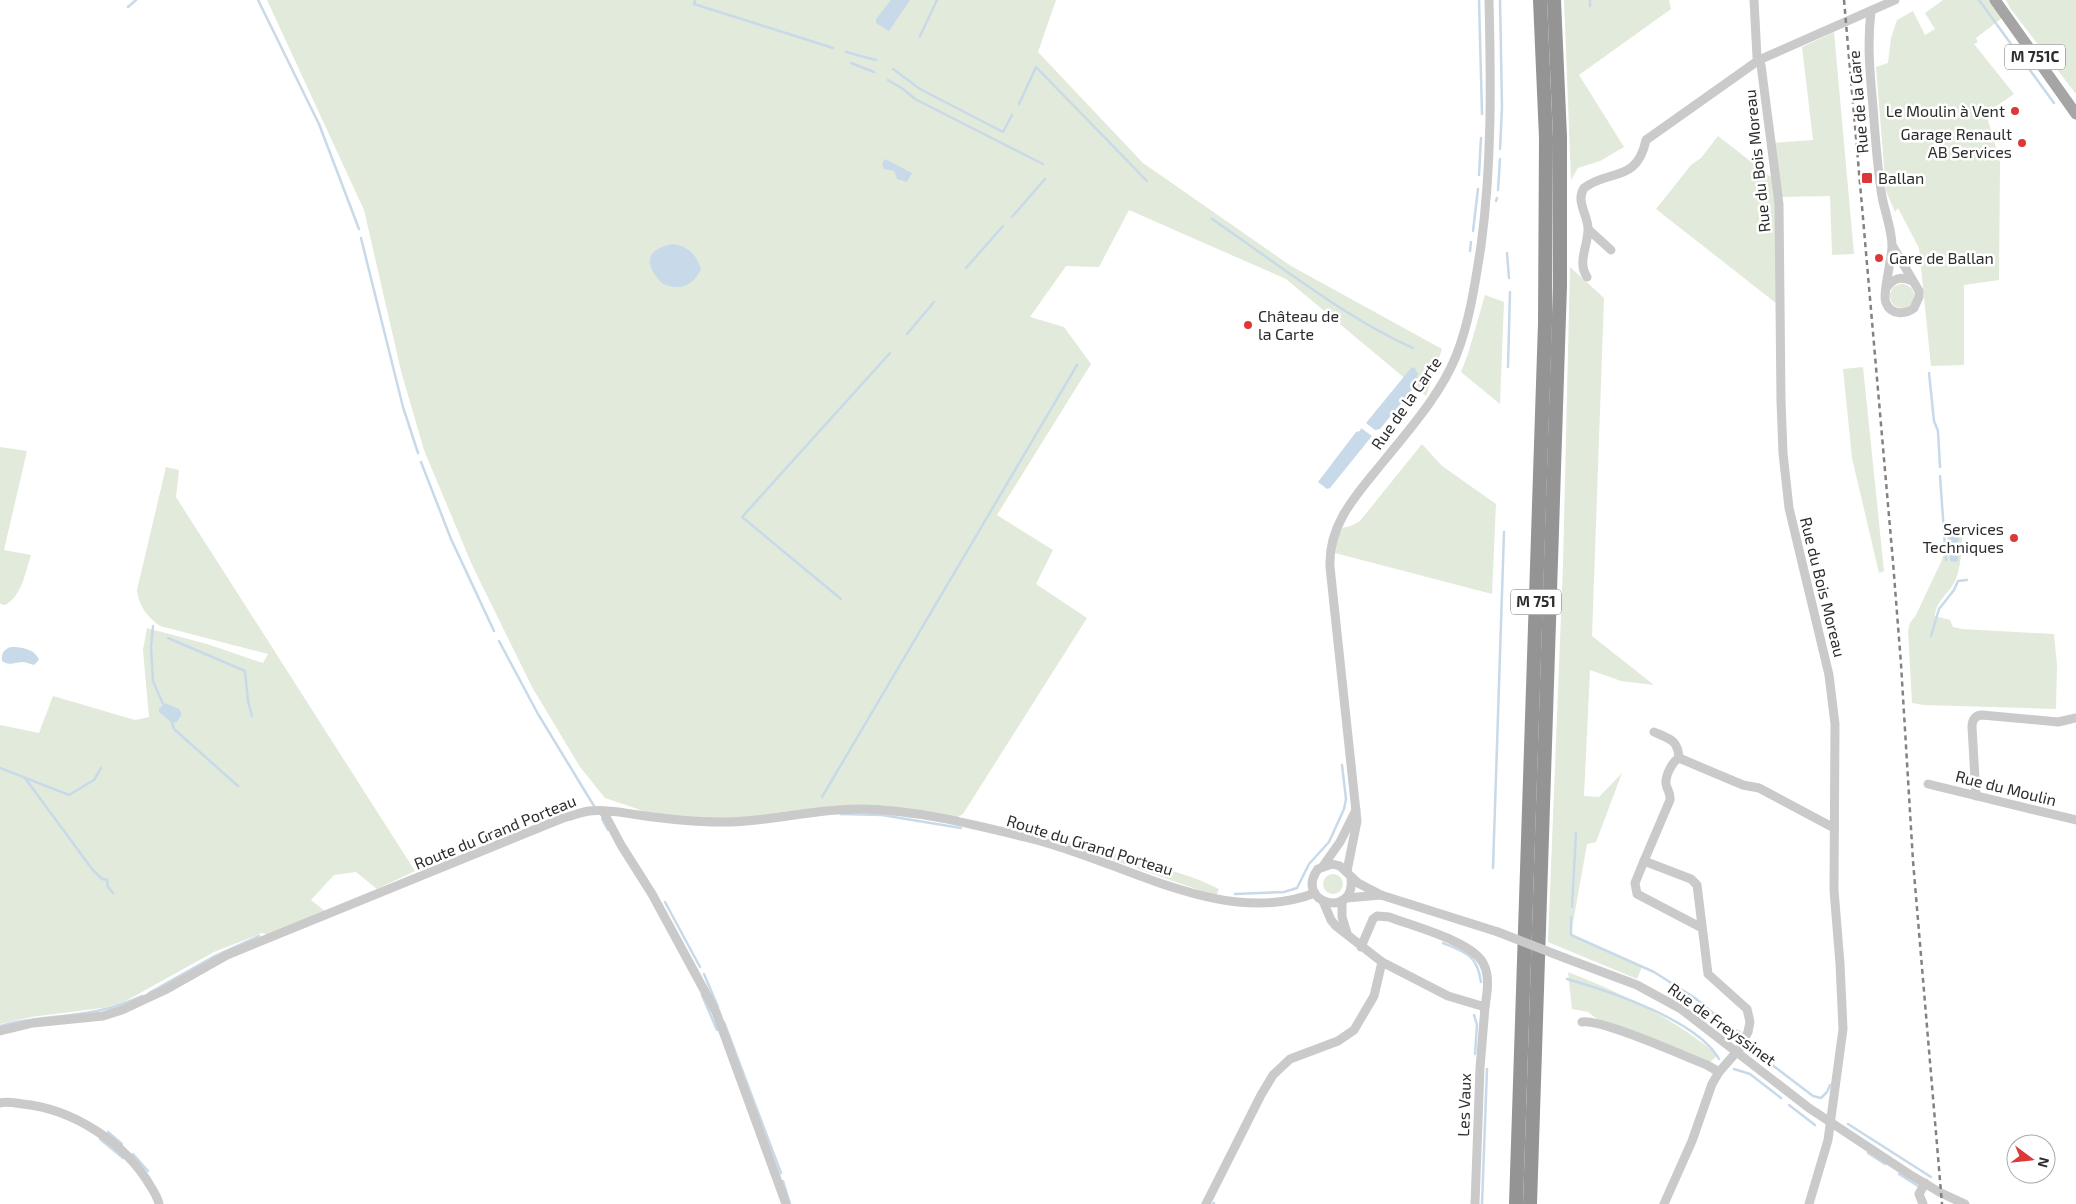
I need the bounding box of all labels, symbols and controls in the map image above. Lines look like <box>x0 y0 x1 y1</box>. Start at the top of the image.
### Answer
road number: M 751C <box>2005 44 2065 70</box>
street label: Rue de la Gare <box>1844 50 1871 154</box>
street label: Rue du Bois Moreau <box>1740 89 1773 233</box>
place label: Le Moulin à Vent <box>1886 101 2005 120</box>
marker: Le Moulin à Vent <box>2009 105 2021 117</box>
place label: Garage Renault AB Services <box>1901 124 2012 161</box>
marker: Garage Renault AB Services <box>2016 137 2028 149</box>
place label: Ballan <box>1878 168 1924 187</box>
marker: Ballan <box>1860 171 1874 185</box>
place label: Gare de Ballan <box>1889 248 1994 267</box>
marker: Gare de Ballan <box>1873 252 1885 264</box>
place label: Château de la Carte <box>1258 306 1339 343</box>
marker: Château de la Carte <box>1242 319 1254 331</box>
street label: Rue de la Carte <box>1367 353 1445 453</box>
street label: Rue du Bois Moreau <box>1797 515 1850 659</box>
place label: Services Techniques <box>1923 519 2004 556</box>
marker: Services Techniques <box>2008 532 2020 544</box>
road number: M 751 <box>1511 590 1561 614</box>
street label: Rue du Moulin <box>1954 766 2059 809</box>
street label: Route du Grand Porteau <box>411 790 579 873</box>
street label: Route du Grand Porteau <box>1005 810 1176 879</box>
street label: Rue de Freyssinet <box>1665 978 1780 1069</box>
street label: Les Vaux <box>1453 1072 1474 1137</box>
north arrow <box>2006 1134 2056 1184</box>
text: N <box>2035 1155 2054 1170</box>

